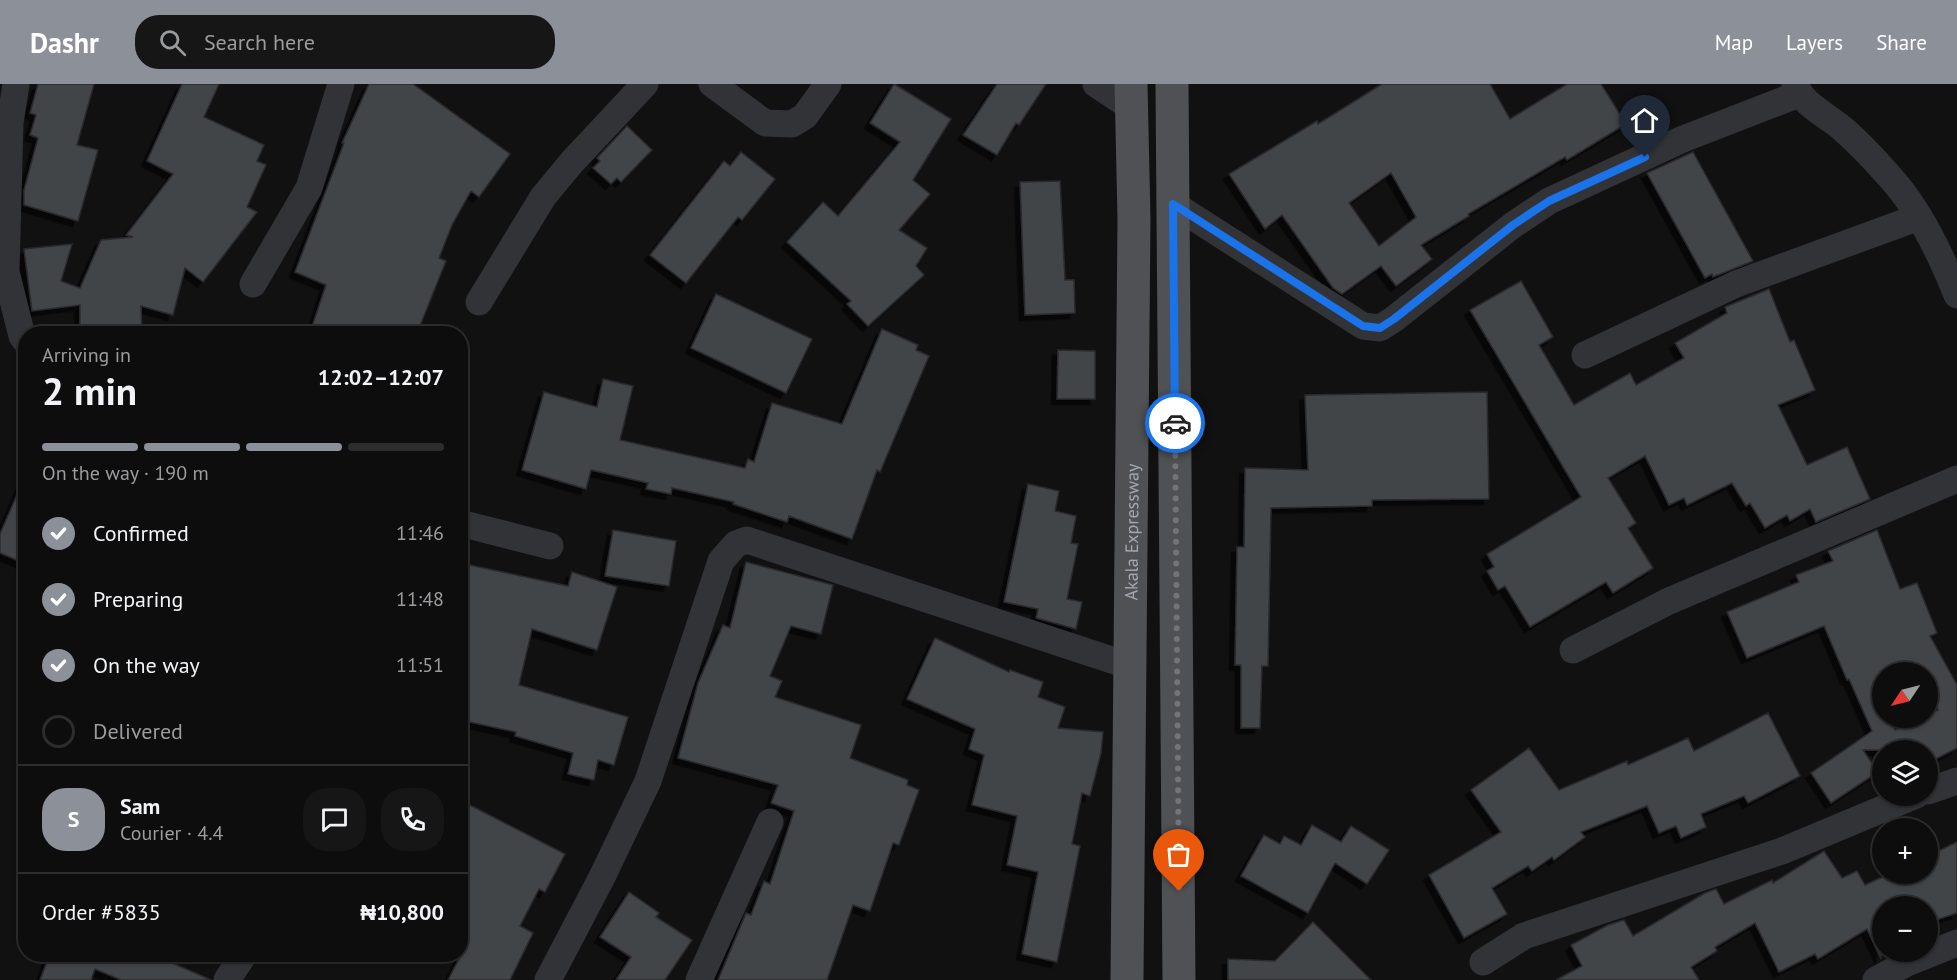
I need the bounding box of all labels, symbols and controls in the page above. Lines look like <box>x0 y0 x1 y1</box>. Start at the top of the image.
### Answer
search box <box>135 15 555 69</box>
text: Dashr <box>30 24 99 61</box>
icon: search <box>156 26 189 59</box>
text: Search here <box>204 28 315 56</box>
text: Map <box>1715 29 1753 56</box>
text: Layers <box>1786 29 1843 56</box>
text: Share <box>1876 29 1927 56</box>
pin <box>1619 95 1670 157</box>
icon: home <box>1628 104 1661 137</box>
text: Arriving in <box>42 342 131 368</box>
text: 12:02–12:07 <box>318 363 444 391</box>
text: 2 min <box>42 365 137 416</box>
courier <box>1145 393 1205 453</box>
icon: car <box>1159 407 1192 440</box>
text: On the way · 190 m <box>42 460 209 486</box>
street label: Akala Expressway <box>1119 463 1143 601</box>
icon: check <box>42 517 75 550</box>
text: Confirmed <box>93 519 189 547</box>
text: 11:46 <box>396 520 444 546</box>
icon: check <box>42 583 75 616</box>
text: Preparing <box>93 585 183 613</box>
text: 11:48 <box>396 586 444 612</box>
icon: check <box>42 649 75 682</box>
text: On the way <box>93 651 200 679</box>
text: 11:51 <box>396 652 444 678</box>
north arrow <box>1872 662 1938 728</box>
map controls <box>1872 662 1938 962</box>
text: Delivered <box>93 717 183 745</box>
button: layers <box>1872 740 1938 806</box>
button: chat <box>303 788 366 851</box>
button: phone <box>381 788 444 851</box>
text: Sam <box>120 792 160 820</box>
text: S <box>68 805 79 833</box>
button: + <box>1872 818 1938 884</box>
text: Courier · 4.4 <box>120 820 223 846</box>
pin <box>1153 829 1204 891</box>
icon: bag <box>1162 838 1195 871</box>
button: − <box>1872 896 1938 962</box>
text: Order #5835 <box>42 898 161 926</box>
text: ₦10,800 <box>360 898 444 926</box>

